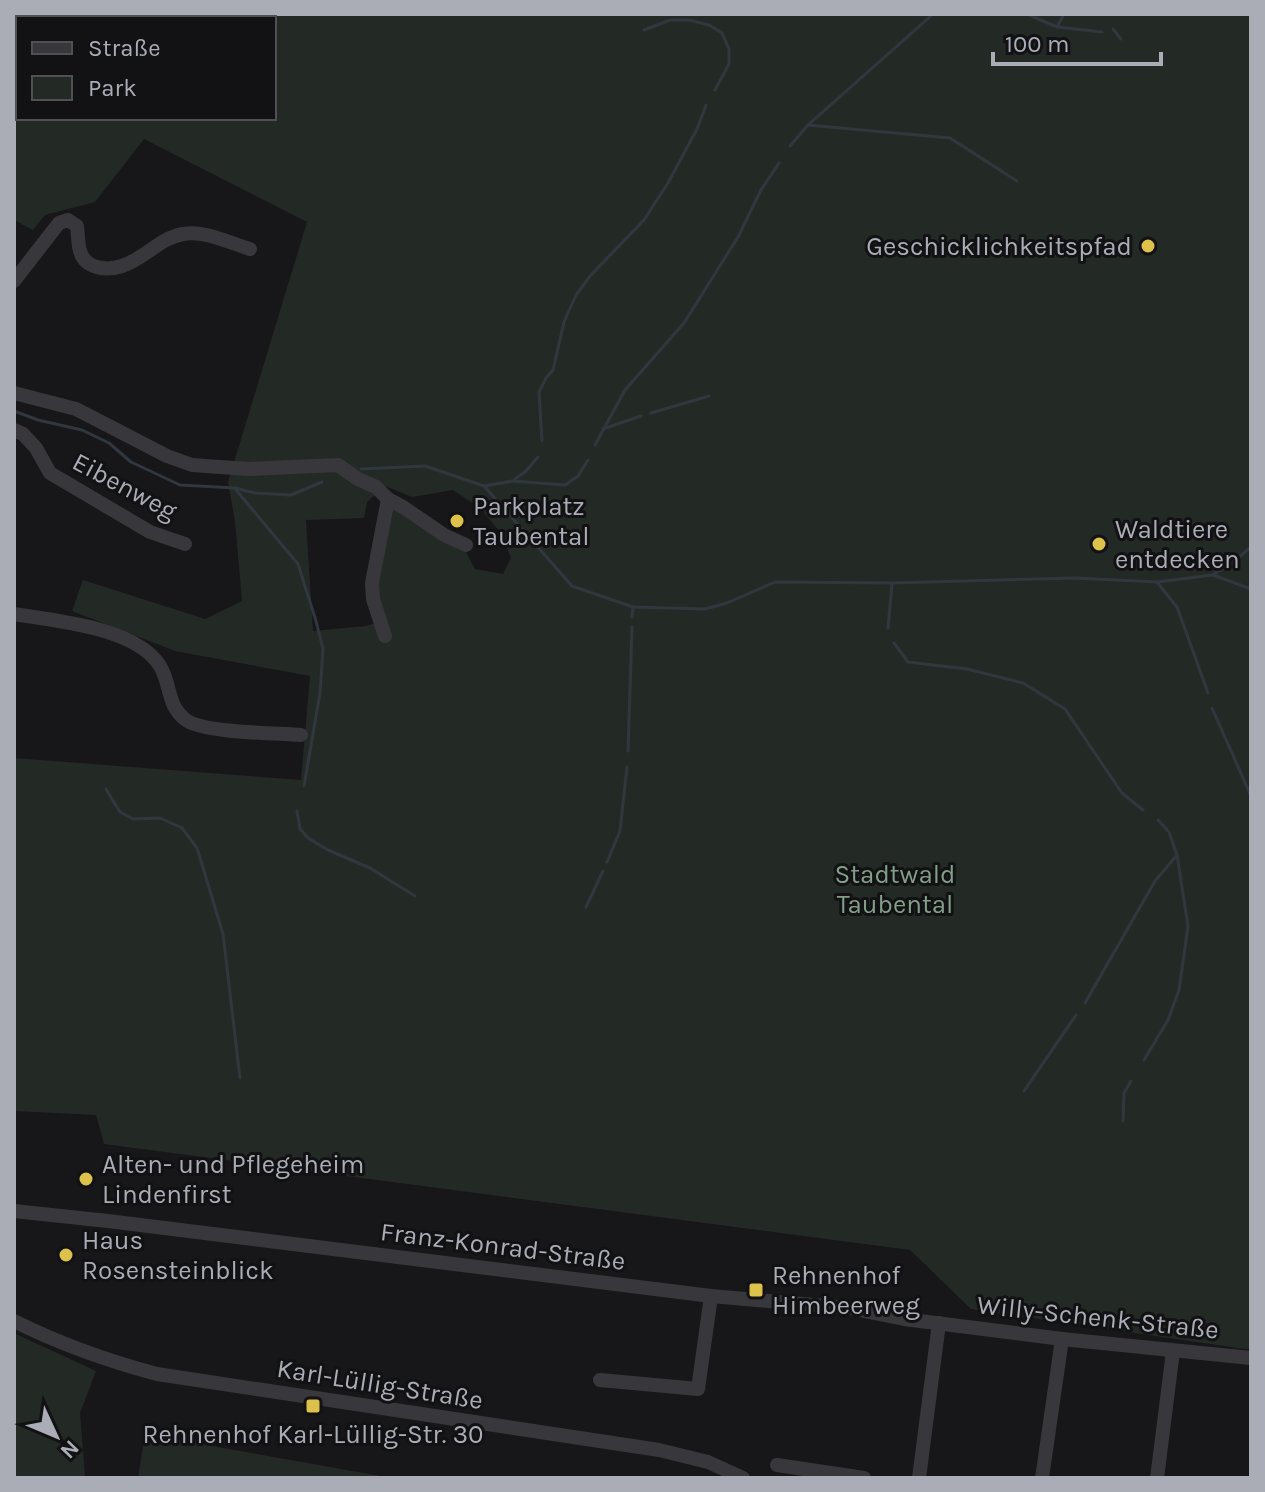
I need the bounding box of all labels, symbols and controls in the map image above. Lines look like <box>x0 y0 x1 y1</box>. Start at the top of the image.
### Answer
legend <box>16 16 276 120</box>
scale bar <box>993 16 1161 66</box>
text: 100 m <box>1005 30 1070 58</box>
text: Straße <box>88 34 160 62</box>
text: Park <box>88 74 137 102</box>
place label: Geschicklichkeitspfad <box>866 231 1132 262</box>
marker: Geschicklichkeitspfad <box>1139 237 1157 255</box>
street label: Eibenweg <box>67 446 183 527</box>
place label: Parkplatz Taubental <box>473 491 590 552</box>
marker: Parkplatz Taubental <box>448 512 466 530</box>
place label: Waldtiere entdecken <box>1115 514 1240 575</box>
marker: Waldtiere entdecken <box>1090 535 1108 553</box>
park label: Stadtwald Taubental <box>835 859 955 920</box>
place label: Alten- und Pflegeheim Lindenfirst <box>102 1149 364 1210</box>
marker: Alten- und Pflegeheim Lindenfirst <box>77 1170 95 1188</box>
street label: Franz-Konrad-Straße <box>379 1216 627 1277</box>
place label: Haus Rosensteinblick <box>82 1225 274 1286</box>
marker: Haus Rosensteinblick <box>57 1246 75 1264</box>
place label: Rehnenhof Himbeerweg <box>772 1260 920 1321</box>
marker: Rehnenhof Himbeerweg <box>747 1281 765 1299</box>
street label: Willy-Schenk-Straße <box>976 1289 1220 1346</box>
street label: Karl-Lüllig-Straße <box>275 1353 485 1416</box>
north arrow <box>16 1396 96 1476</box>
marker: Rehnenhof Karl-Lüllig-Str. 30 <box>304 1397 322 1415</box>
place label: Rehnenhof Karl-Lüllig-Str. 30 <box>143 1419 483 1450</box>
text: N <box>55 1434 85 1464</box>

